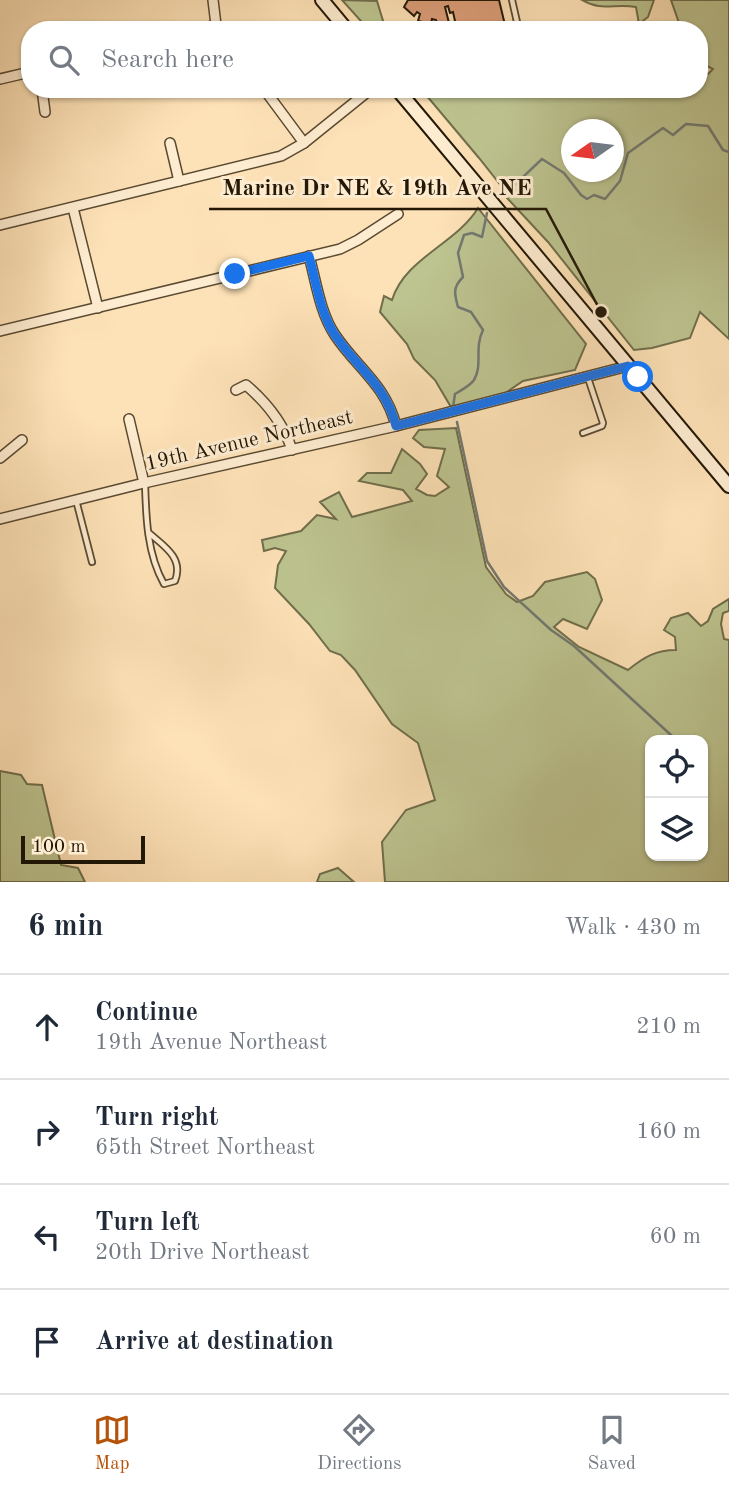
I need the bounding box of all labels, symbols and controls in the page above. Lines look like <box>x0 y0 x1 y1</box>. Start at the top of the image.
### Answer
search box <box>21 21 708 98</box>
icon: search <box>45 41 83 79</box>
text: Search here <box>101 47 234 73</box>
north arrow <box>561 119 624 182</box>
callout: Marine Dr NE & 19th Ave NE <box>209 165 546 209</box>
text: Marine Dr NE & 19th Ave NE <box>222 177 532 200</box>
route end <box>219 258 250 289</box>
route start <box>622 361 653 392</box>
street label: 19th Avenue Northeast <box>143 407 355 475</box>
map controls <box>645 735 708 861</box>
button: locate <box>645 735 708 798</box>
button: layers <box>645 798 708 861</box>
scale bar <box>21 833 145 865</box>
text: 100 m <box>32 838 85 857</box>
text: 6 min <box>28 912 103 942</box>
text: Walk · 430 m <box>565 916 701 939</box>
text: Continue <box>95 1000 198 1026</box>
icon: ahead <box>28 1008 66 1046</box>
text: 210 m <box>636 1015 701 1038</box>
text: 19th Avenue Northeast <box>95 1031 327 1054</box>
text: Turn right <box>95 1105 218 1131</box>
icon: right <box>28 1113 66 1151</box>
text: 160 m <box>636 1120 701 1143</box>
text: 65th Street Northeast <box>95 1136 315 1159</box>
text: Turn left <box>95 1210 200 1236</box>
icon: left <box>28 1218 66 1256</box>
text: 60 m <box>650 1225 701 1248</box>
text: 20th Drive Northeast <box>95 1241 309 1264</box>
icon: arrive <box>28 1323 66 1361</box>
text: Arrive at destination <box>95 1329 334 1355</box>
tab: Map <box>93 1411 131 1476</box>
tab: Directions <box>317 1411 402 1476</box>
tab: Saved <box>588 1411 636 1476</box>

